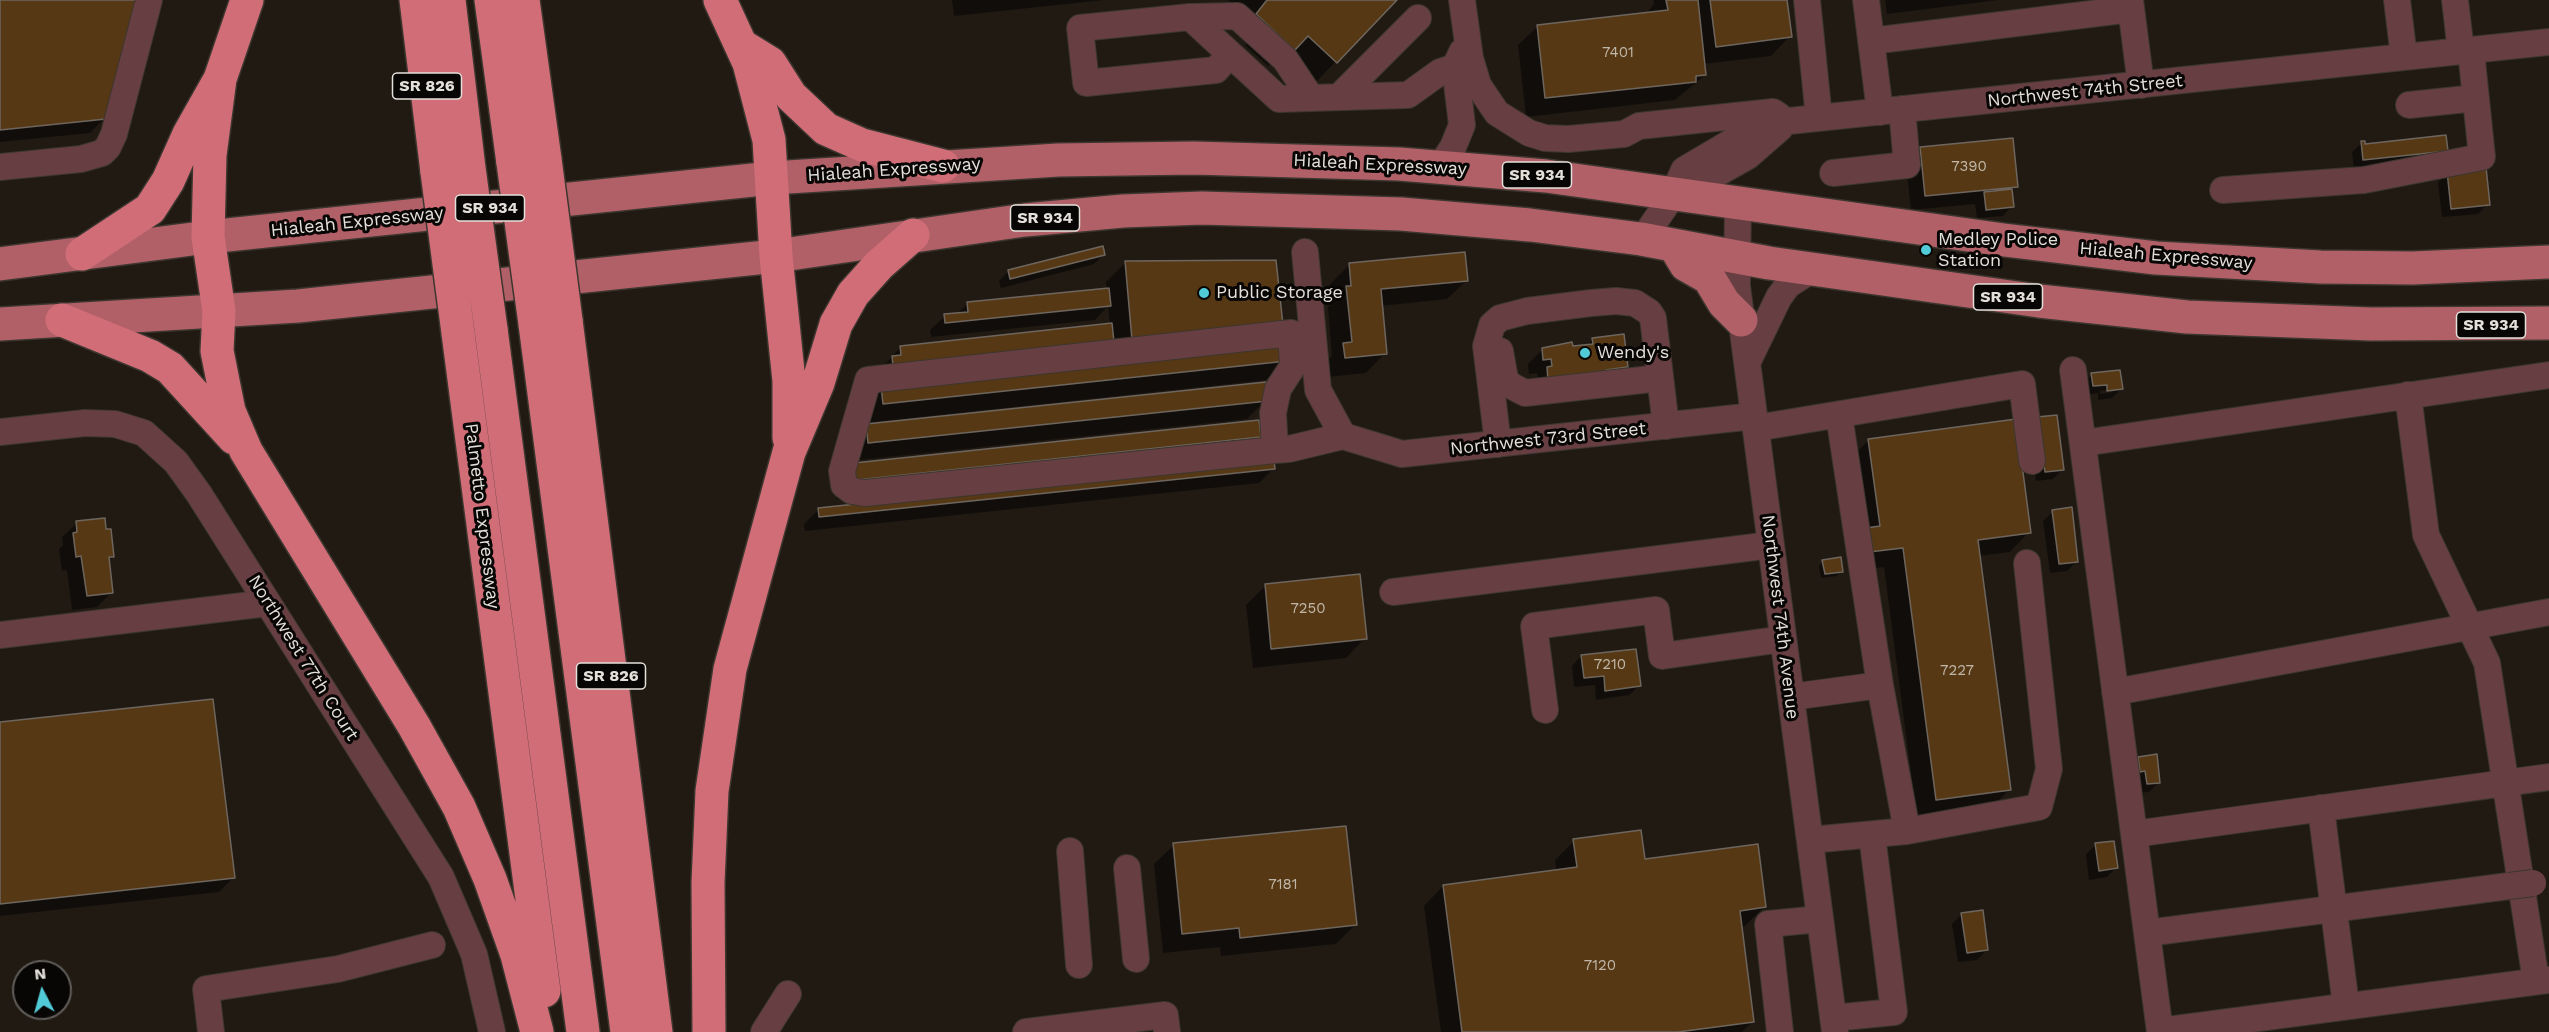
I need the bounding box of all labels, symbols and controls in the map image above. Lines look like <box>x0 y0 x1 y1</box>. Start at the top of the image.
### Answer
house number: 7401 <box>1602 44 1634 62</box>
street label: Northwest 74th Street <box>1986 70 2184 112</box>
road number: SR 826 <box>392 73 462 99</box>
street label: Hialeah Expressway <box>1293 150 1467 180</box>
street label: Hialeah Expressway <box>807 153 981 187</box>
house number: 7390 <box>1951 158 1987 176</box>
road number: SR 934 <box>1502 162 1572 188</box>
road number: SR 934 <box>456 195 524 221</box>
street label: Hialeah Expressway <box>270 202 444 242</box>
road number: SR 934 <box>1010 205 1080 231</box>
place label: Medley Police Station <box>1938 229 2058 272</box>
street label: Hialeah Expressway <box>2079 238 2253 274</box>
marker: Medley Police Station <box>1919 243 1933 257</box>
place label: Public Storage <box>1216 282 1343 304</box>
road number: SR 934 <box>1974 284 2042 310</box>
marker: Public Storage <box>1197 286 1211 300</box>
road number: SR 934 <box>2456 312 2526 338</box>
place label: Wendy's <box>1597 342 1669 364</box>
marker: Wendy's <box>1578 346 1592 360</box>
street label: Northwest 73rd Street <box>1449 418 1647 460</box>
street label: Palmetto Expressway <box>460 422 504 610</box>
street label: Northwest 74th Avenue <box>1757 514 1803 720</box>
street label: Northwest 77th Court <box>243 571 363 745</box>
house number: 7250 <box>1290 600 1326 618</box>
house number: 7210 <box>1594 656 1626 674</box>
house number: 7227 <box>1940 662 1974 680</box>
road number: SR 826 <box>576 663 646 689</box>
house number: 7181 <box>1268 876 1298 894</box>
house number: 7120 <box>1584 957 1616 975</box>
north arrow <box>12 960 72 1020</box>
text: N <box>33 964 47 984</box>

